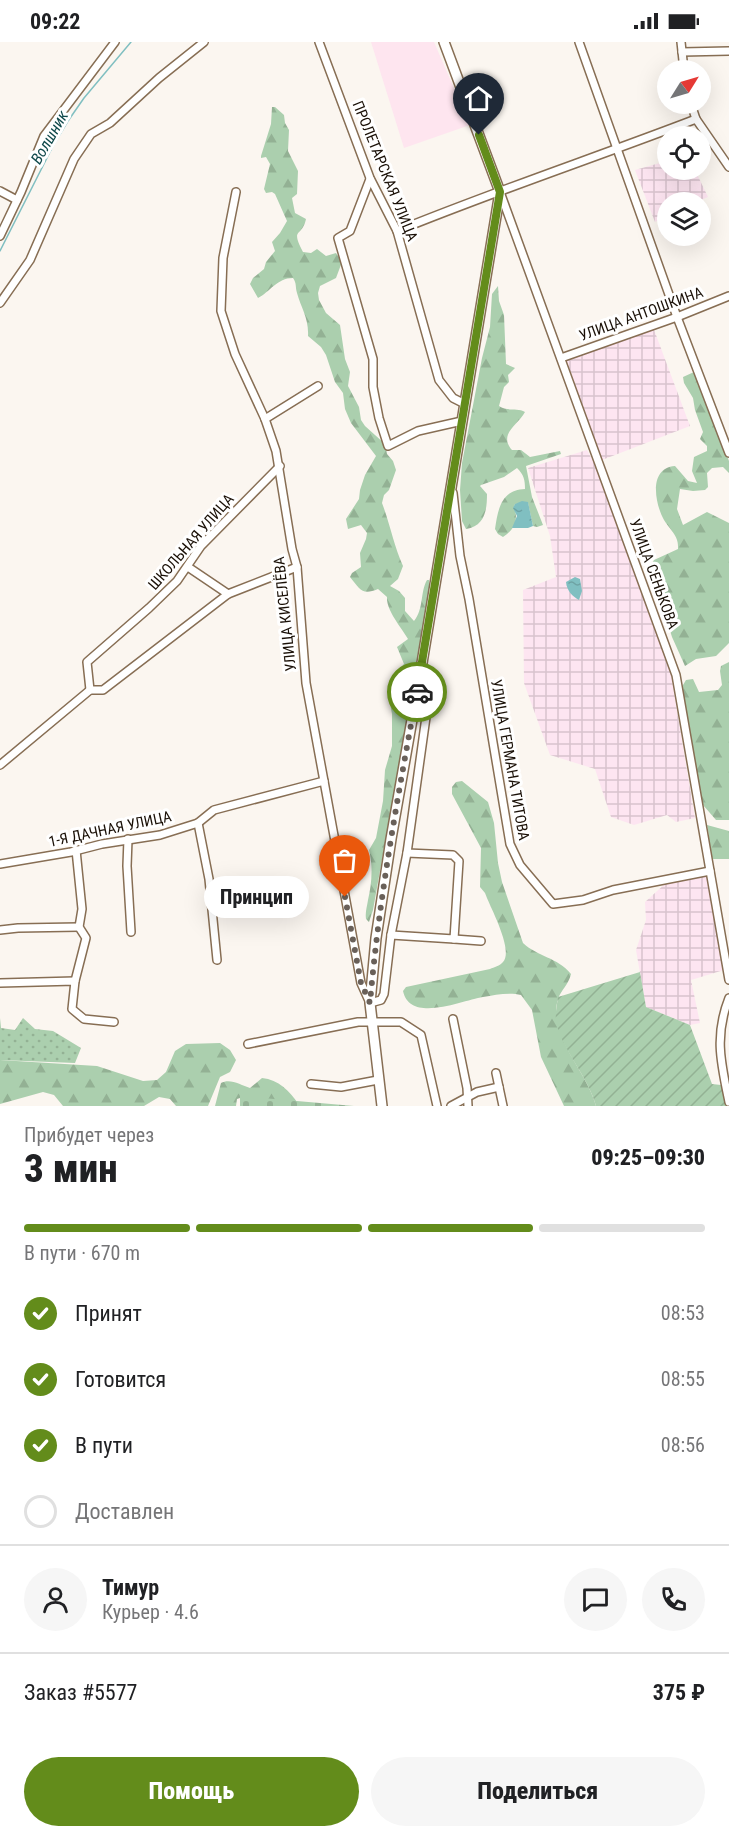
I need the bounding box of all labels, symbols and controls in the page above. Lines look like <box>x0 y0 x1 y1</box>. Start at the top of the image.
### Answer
text: 09:22 <box>30 9 81 34</box>
north arrow <box>657 60 711 114</box>
map controls <box>657 60 711 246</box>
pin <box>453 73 504 135</box>
icon: home <box>462 82 495 115</box>
street label: ПРОЛЕТАРСКАЯ УЛИЦА <box>349 98 421 244</box>
water label: Волшник <box>27 107 72 167</box>
button: locate <box>657 126 711 180</box>
button: layers <box>657 192 711 246</box>
street label: УЛИЦА АНТОШКИНА <box>577 283 706 345</box>
street label: ШКОЛЬНАЯ УЛИЦА <box>144 490 238 594</box>
street label: УЛИЦА СЕНЬКОВА <box>626 517 682 632</box>
street label: УЛИЦА КИСЕЛЁВА <box>270 555 300 672</box>
courier <box>387 662 447 722</box>
icon: car <box>401 676 434 709</box>
street label: УЛИЦА ГЕРМАНА ТИТОВА <box>487 678 533 842</box>
street label: 1-Я ДАЧНАЯ УЛИЦА <box>47 807 173 851</box>
pin <box>319 835 370 897</box>
icon: bag <box>328 844 361 877</box>
callout: Принцип <box>204 876 309 918</box>
text: Принцип <box>220 885 293 909</box>
text: Прибудет через <box>24 1123 154 1147</box>
text: 09:25–09:30 <box>591 1145 705 1170</box>
text: 3 мин <box>24 1146 118 1192</box>
text: В пути · 670 m <box>24 1241 140 1265</box>
icon: check <box>24 1297 57 1330</box>
text: Принят <box>75 1301 142 1326</box>
text: 08:53 <box>661 1301 705 1325</box>
icon: check <box>24 1363 57 1396</box>
text: Готовится <box>75 1367 166 1392</box>
text: 08:55 <box>661 1367 705 1391</box>
icon: check <box>24 1429 57 1462</box>
text: В пути <box>75 1433 133 1458</box>
text: 08:56 <box>661 1433 705 1457</box>
text: Доставлен <box>75 1499 174 1524</box>
button: person <box>24 1568 87 1631</box>
button: chat <box>564 1568 627 1631</box>
button: phone <box>642 1568 705 1631</box>
text: Тимур <box>102 1575 159 1600</box>
text: Курьер · 4.6 <box>102 1600 199 1624</box>
text: Заказ #5577 <box>24 1680 137 1705</box>
text: 375 ₽ <box>653 1680 705 1705</box>
button: Помощь <box>24 1757 359 1826</box>
button: Поделиться <box>371 1757 705 1826</box>

